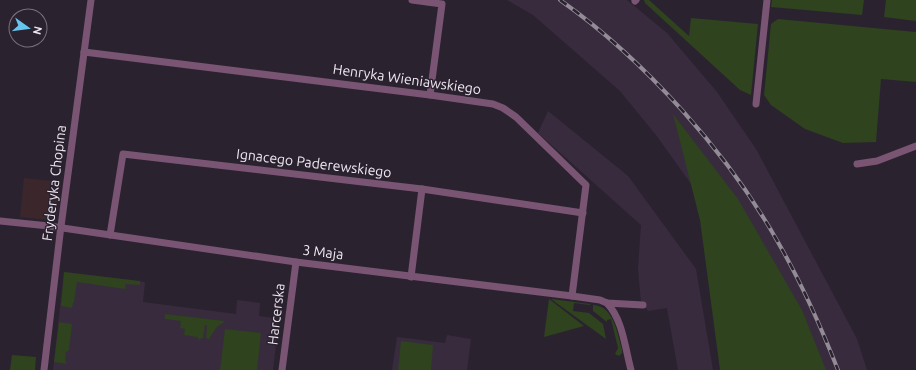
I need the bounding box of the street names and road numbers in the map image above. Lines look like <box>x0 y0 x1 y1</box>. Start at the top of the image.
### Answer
street label: Henryka Wieniawskiego <box>332 61 482 97</box>
street label: Fryderyka Chopina <box>39 124 69 242</box>
street label: Ignacego Paderewskiego <box>235 146 393 180</box>
street label: 3 Maja <box>302 242 344 262</box>
street label: Harcerska <box>264 282 288 346</box>

